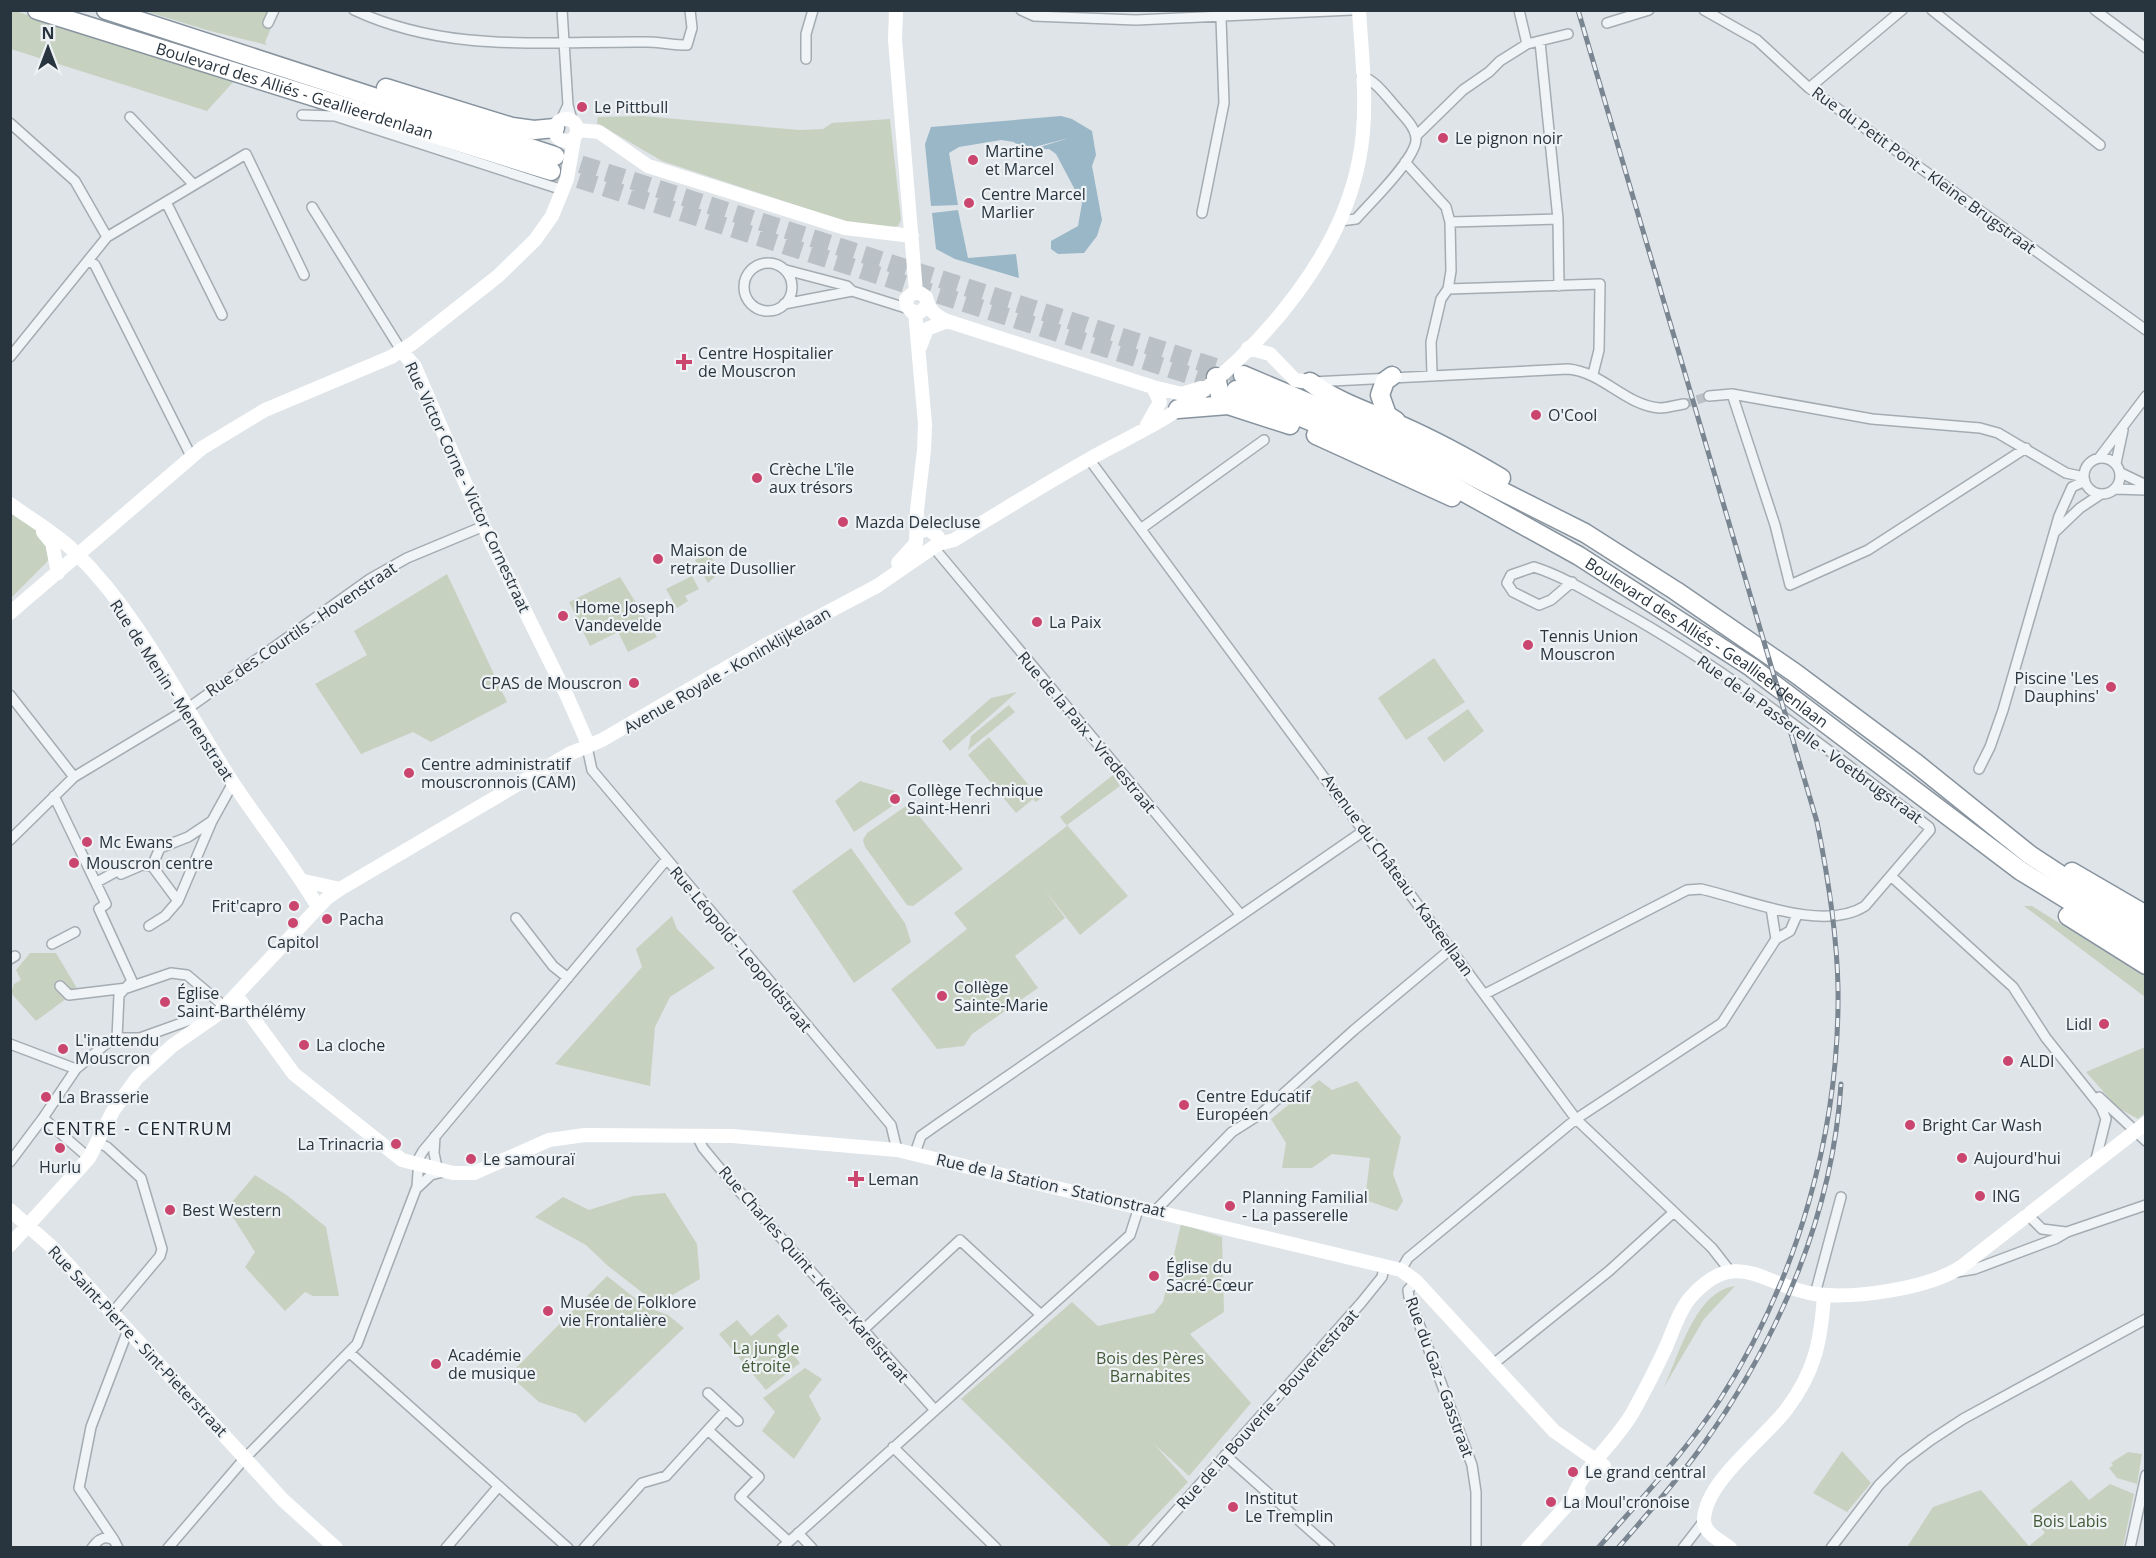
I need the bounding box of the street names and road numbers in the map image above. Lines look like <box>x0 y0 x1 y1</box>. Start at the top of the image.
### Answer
street label: Boulevard des Alliés - Geallieerdenlaan <box>153 37 436 144</box>
street label: Rue du Petit Pont - Kleine Brugstraat <box>1808 81 2041 259</box>
street label: Rue Victor Corne - Victor Cornestraat <box>400 358 536 616</box>
street label: Boulevard des Alliés - Geallieerdenlaan <box>1581 552 1833 733</box>
street label: Rue des Courtils - Hovenstraat <box>201 557 401 701</box>
street label: Rue de Menin - Menenstraat <box>105 595 239 785</box>
street label: Avenue Royale - Koninklijkelaan <box>620 602 834 738</box>
street label: Rue de la Paix - Vredestraat <box>1013 647 1161 818</box>
street label: Rue de la Passerelle - Voetbrugstraat <box>1693 650 1927 829</box>
street label: Avenue du Château - Kasteellaan <box>1317 769 1479 981</box>
street label: Rue Léopold - Leopoldstraat <box>665 861 817 1037</box>
street label: Rue de la Station - Stationstraat <box>934 1148 1168 1222</box>
street label: Rue Charles Quint - Keizer Karelstraat <box>714 1161 914 1387</box>
street label: Rue Saint-Pierre - Sint-Pieterstraat <box>43 1241 233 1442</box>
street label: Rue du Gaz - Gasstraat <box>1401 1294 1479 1461</box>
street label: Rue de la Bouverie - Bouveriestraat <box>1171 1304 1363 1514</box>

